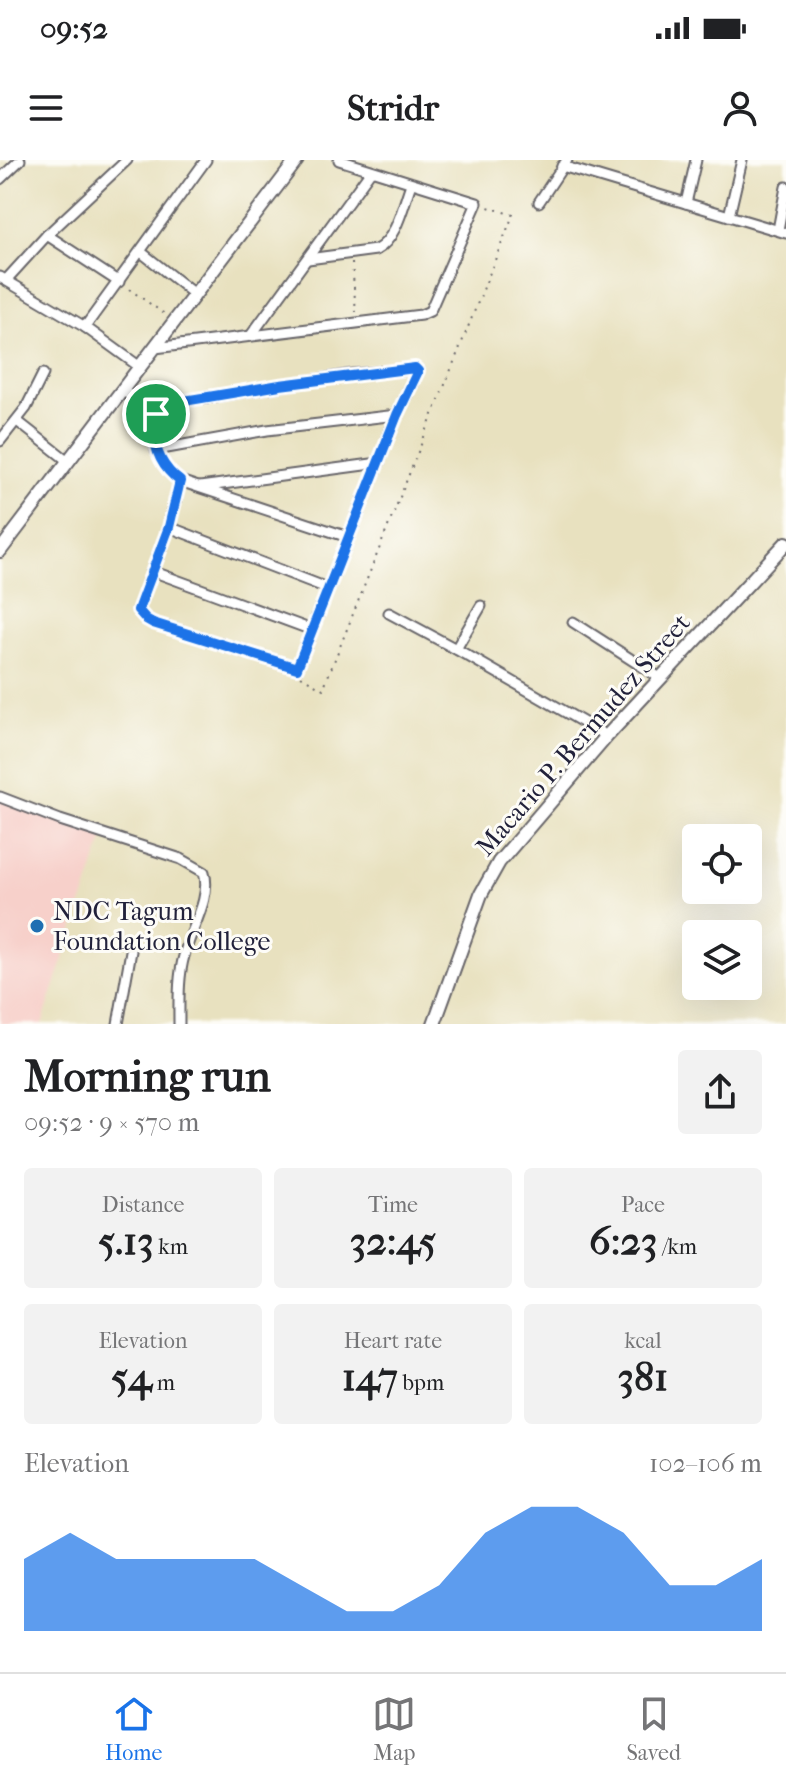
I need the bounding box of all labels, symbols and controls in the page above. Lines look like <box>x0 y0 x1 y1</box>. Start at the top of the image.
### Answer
text: 09:52 <box>40 11 108 46</box>
icon: menu <box>24 86 68 130</box>
icon: person <box>718 86 762 130</box>
text: Stridr <box>347 87 439 129</box>
pin <box>122 380 190 448</box>
icon: arrive <box>134 392 178 436</box>
street label: Macario P. Bermudez Street <box>469 607 697 862</box>
map controls <box>682 824 762 1000</box>
button: locate <box>682 824 762 904</box>
place label: NDC Tagum Foundation College <box>53 896 271 957</box>
marker: NDC Tagum Foundation College <box>28 917 46 935</box>
button: layers <box>682 920 762 1000</box>
button: share <box>678 1050 762 1134</box>
text: Morning run <box>24 1051 271 1102</box>
text: 09:52 · 9 × 570 m <box>24 1107 199 1138</box>
text: Distance <box>102 1192 184 1218</box>
text: Time <box>368 1192 418 1218</box>
text: Pace <box>621 1192 665 1218</box>
text: 5.13 <box>98 1218 154 1264</box>
text: 32:45 <box>350 1218 436 1264</box>
text: 6:23 <box>589 1218 657 1264</box>
text: km <box>154 1234 188 1260</box>
text: /km <box>657 1234 697 1260</box>
text: Elevation <box>99 1328 187 1354</box>
text: Heart rate <box>344 1328 442 1354</box>
text: kcal <box>624 1328 662 1354</box>
text: 54 <box>111 1354 152 1400</box>
text: 147 <box>342 1354 398 1400</box>
text: 381 <box>618 1354 668 1400</box>
text: m <box>152 1370 175 1396</box>
text: bpm <box>398 1370 444 1396</box>
text: Elevation <box>24 1448 129 1479</box>
text: 102–106 m <box>649 1448 762 1479</box>
tab: Home <box>105 1692 162 1766</box>
tab: Map <box>372 1692 416 1766</box>
tab: Saved <box>626 1692 681 1766</box>

